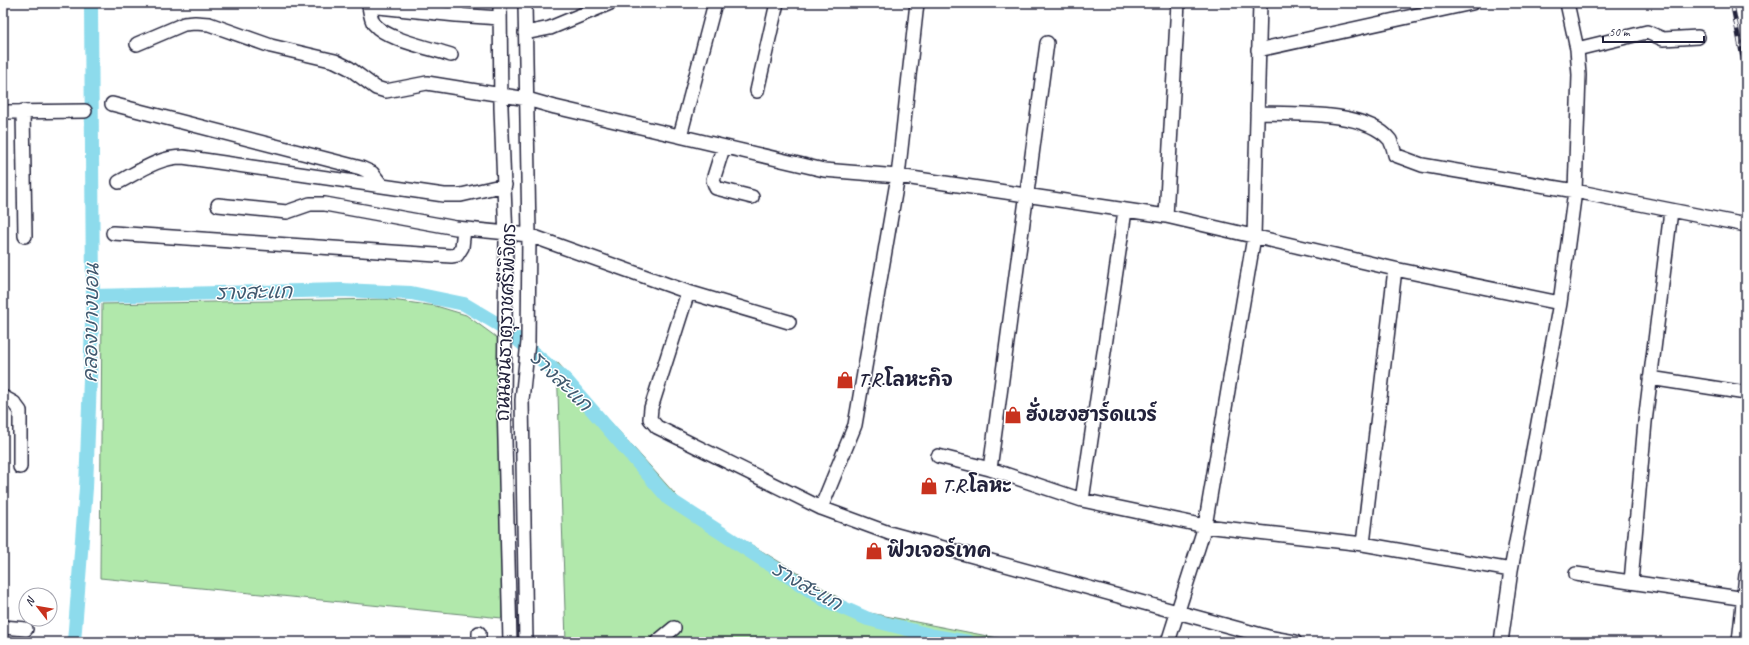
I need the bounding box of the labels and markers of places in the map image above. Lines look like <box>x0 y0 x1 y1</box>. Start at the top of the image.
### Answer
place label: T.R.โลหะกิจ <box>858 366 953 392</box>
shop icon: T.R.โลหะกิจ <box>835 370 855 390</box>
place label: ฮั่งเฮงฮาร์ดแวร์ <box>1026 397 1157 427</box>
shop icon: ฮั่งเฮงฮาร์ดแวร์ <box>1003 405 1023 425</box>
place label: T.R.โลหะ <box>942 472 1012 498</box>
shop icon: T.R.โลหะ <box>919 476 939 496</box>
place label: ฟิวเจอร์เทค <box>887 537 991 563</box>
shop icon: ฟิวเจอร์เทค <box>864 541 884 561</box>

